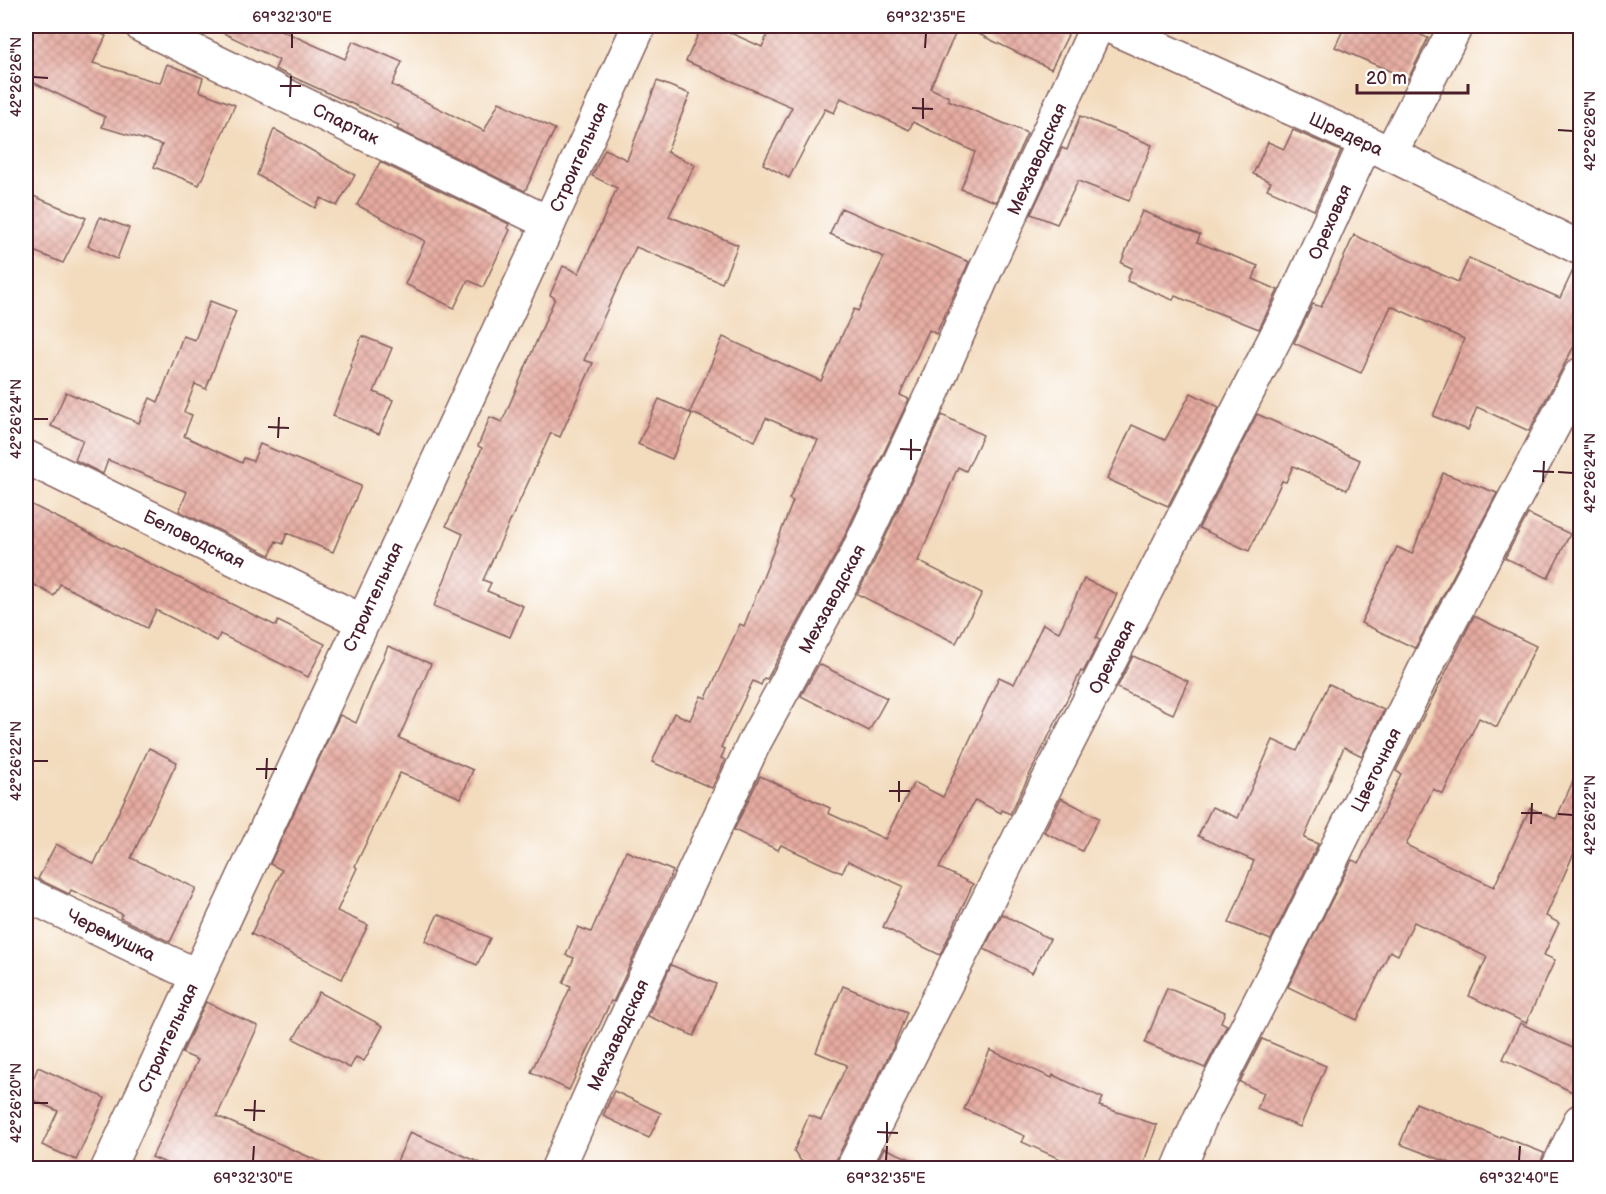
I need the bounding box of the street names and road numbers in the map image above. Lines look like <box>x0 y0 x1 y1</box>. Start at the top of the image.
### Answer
street label: Спартак <box>309 99 383 150</box>
street label: Строительная <box>546 99 613 216</box>
street label: Мехзаводская <box>1003 100 1072 219</box>
street label: Шредера <box>1305 108 1387 161</box>
street label: Ореховая <box>1304 181 1356 263</box>
street label: Беловодская <box>140 506 248 573</box>
street label: Строительная <box>339 539 408 655</box>
street label: Мехзаводская <box>795 541 870 657</box>
street label: Ореховая <box>1085 617 1140 698</box>
street label: Цветочная <box>1347 725 1406 816</box>
street label: Черемушка <box>63 905 159 966</box>
street label: Мехзаводская <box>583 976 653 1094</box>
street label: Строительная <box>134 980 203 1096</box>

